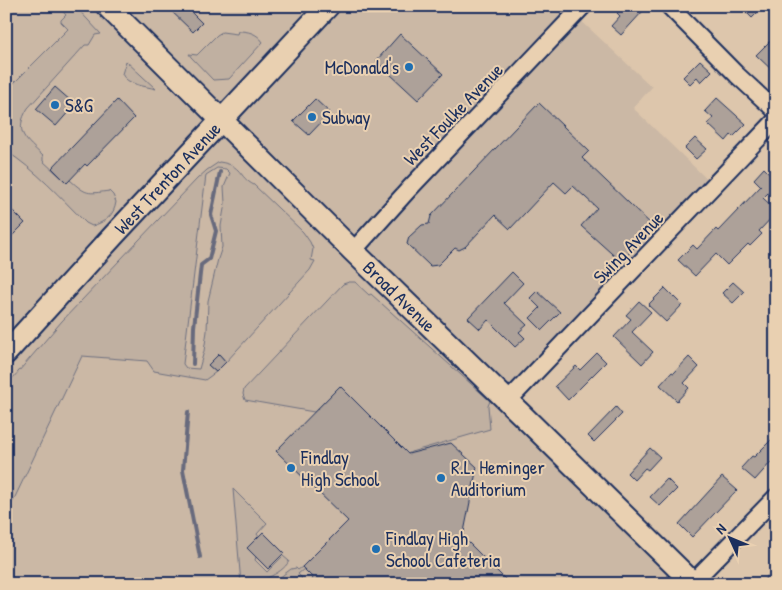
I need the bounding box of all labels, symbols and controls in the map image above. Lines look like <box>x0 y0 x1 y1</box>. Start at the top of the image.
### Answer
place label: McDonald's <box>325 54 399 80</box>
street label: West Foulke Avenue <box>397 57 509 171</box>
marker: McDonald's <box>403 61 415 73</box>
place label: S&G <box>65 92 93 118</box>
marker: S&G <box>49 99 61 111</box>
place label: Subway <box>322 104 370 130</box>
marker: Subway <box>306 111 318 123</box>
street label: West Trenton Avenue <box>108 116 227 240</box>
street label: Swing Avenue <box>587 205 669 289</box>
street label: Broad Avenue <box>357 255 442 338</box>
place label: Findlay High School <box>300 444 380 492</box>
place label: R.L. Heminger Auditorium <box>451 454 545 502</box>
marker: Findlay High School <box>285 462 297 474</box>
marker: R.L. Heminger Auditorium <box>435 472 447 484</box>
north arrow <box>704 512 754 562</box>
text: N <box>711 519 730 538</box>
place label: Findlay High School Cafeteria <box>385 525 501 573</box>
marker: Findlay High School Cafeteria <box>370 543 382 555</box>

